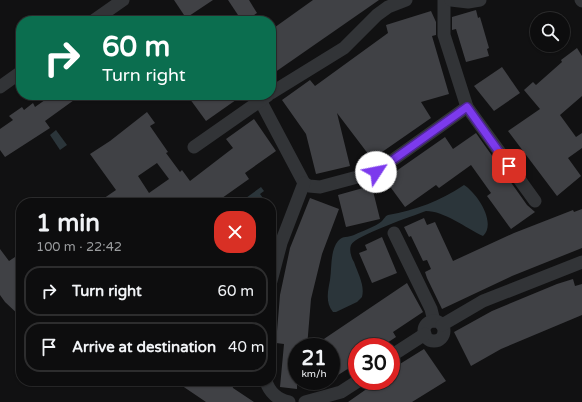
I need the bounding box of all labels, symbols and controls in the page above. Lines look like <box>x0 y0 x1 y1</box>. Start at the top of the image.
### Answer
map controls <box>530 12 570 52</box>
button: search <box>530 12 570 52</box>
text: 60 m <box>102 30 170 64</box>
icon: right <box>36 32 88 84</box>
text: Turn right <box>102 64 186 86</box>
pin <box>492 149 526 183</box>
position arrow <box>355 151 397 193</box>
icon: arrive <box>498 155 520 177</box>
text: 1 min <box>36 209 100 238</box>
button: close <box>214 211 256 253</box>
text: 100 m · 22:42 <box>36 239 122 255</box>
icon: right <box>38 280 60 302</box>
text: Turn right <box>72 282 142 300</box>
text: 60 m <box>217 282 254 300</box>
icon: arrive <box>38 336 60 358</box>
text: Arrive at destination <box>72 338 216 356</box>
text: 40 m <box>228 338 265 356</box>
speed limit sign: 30 <box>348 338 400 390</box>
text: 21 <box>301 347 327 371</box>
text: km/h <box>301 368 327 380</box>

